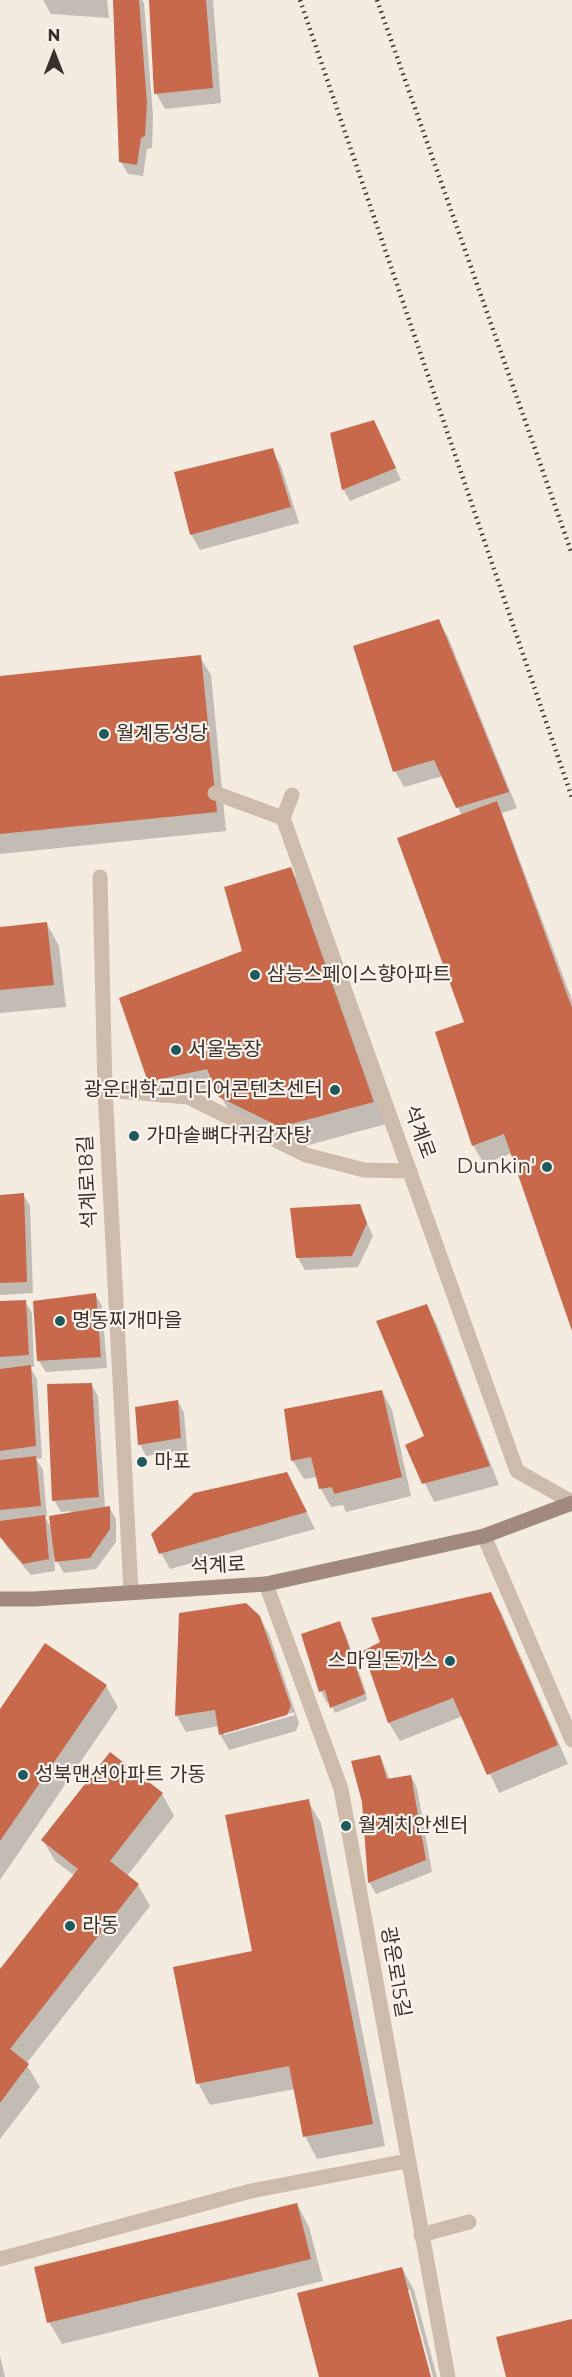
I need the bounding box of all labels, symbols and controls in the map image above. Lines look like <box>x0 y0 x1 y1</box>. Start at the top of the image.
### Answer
north arrow <box>24 24 84 84</box>
text: N <box>48 26 60 45</box>
place label: 월계동성당 <box>116 722 208 746</box>
marker: 월계동성당 <box>97 727 111 741</box>
place label: 삼능스페이스향아파트 <box>267 963 451 987</box>
marker: 삼능스페이스향아파트 <box>248 968 262 982</box>
place label: 서울농장 <box>188 1038 262 1062</box>
marker: 서울농장 <box>169 1043 183 1057</box>
place label: 광운대학교미디어콘텐츠센터 <box>84 1078 323 1102</box>
marker: 광운대학교미디어콘텐츠센터 <box>328 1083 342 1097</box>
street label: 석계로 <box>398 1102 440 1162</box>
place label: 가마솥뼈다귀감자탕 <box>146 1124 312 1148</box>
marker: 가마솥뼈다귀감자탕 <box>127 1129 141 1143</box>
street label: 석계로18길 <box>74 1135 102 1229</box>
place label: Dunkin' <box>457 1155 535 1179</box>
marker: Dunkin' <box>540 1160 554 1174</box>
place label: 명동찌개마을 <box>72 1309 182 1333</box>
marker: 명동찌개마을 <box>53 1314 67 1328</box>
place label: 마포 <box>154 1450 191 1474</box>
marker: 마포 <box>135 1455 149 1469</box>
street label: 석계로 <box>190 1553 246 1579</box>
place label: 스마일돈까스 <box>328 1649 438 1673</box>
marker: 스마일돈까스 <box>443 1654 457 1668</box>
place label: 성북맨션아파트 가동 <box>35 1763 206 1787</box>
marker: 성북맨션아파트 가동 <box>16 1768 30 1782</box>
place label: 월계치안센터 <box>358 1814 468 1838</box>
marker: 월계치안센터 <box>339 1819 353 1833</box>
place label: 라동 <box>82 1914 119 1938</box>
marker: 라동 <box>63 1919 77 1933</box>
street label: 광운로15길 <box>375 1925 415 2019</box>

